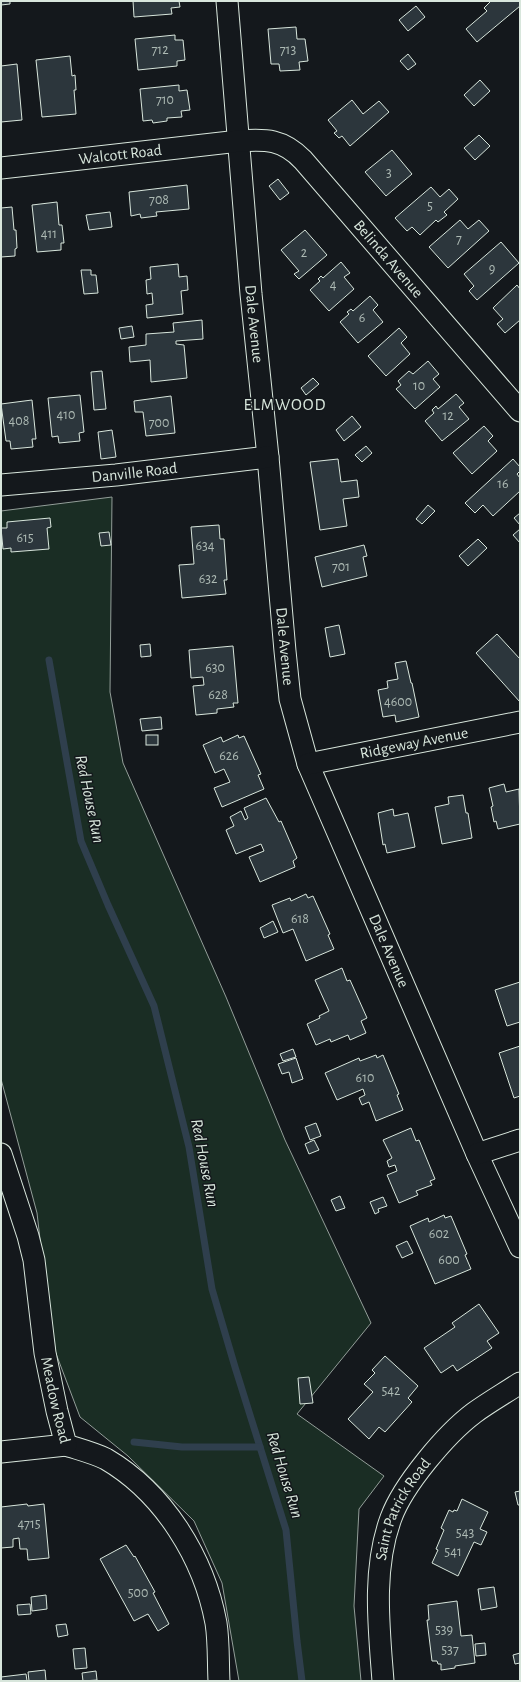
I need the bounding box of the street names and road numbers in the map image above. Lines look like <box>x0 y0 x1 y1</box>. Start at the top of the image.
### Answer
street label: Walcott Road <box>78 142 163 167</box>
street label: Belinda Avenue <box>351 217 426 301</box>
street label: Dale Avenue <box>242 284 266 364</box>
street label: Danville Road <box>91 460 178 485</box>
street label: Dale Avenue <box>273 607 297 686</box>
street label: Ridgeway Avenue <box>358 724 470 762</box>
street label: Dale Avenue <box>366 912 412 990</box>
street label: Meadow Road <box>38 1355 73 1445</box>
street label: Saint Patrick Road <box>373 1455 433 1561</box>

